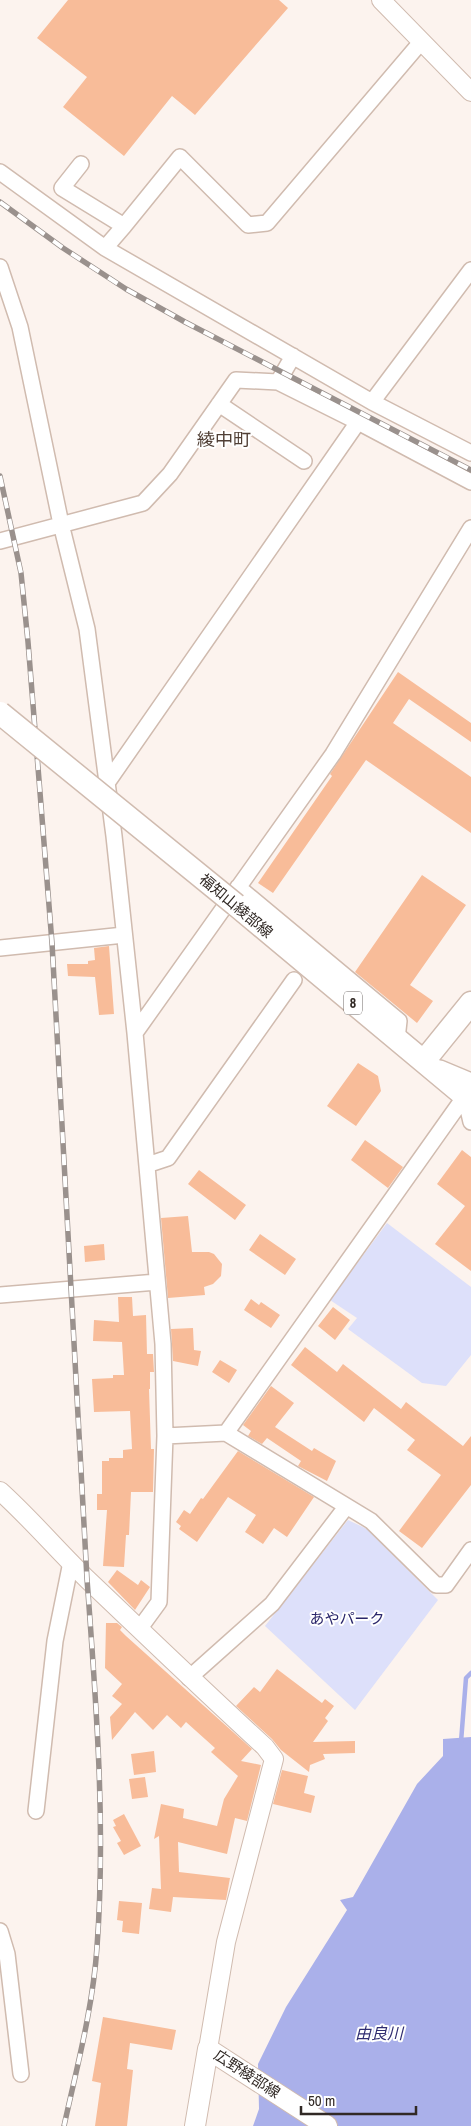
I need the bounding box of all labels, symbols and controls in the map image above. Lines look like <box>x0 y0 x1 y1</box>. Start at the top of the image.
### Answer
district label: 綾中町 <box>197 427 251 452</box>
street label: 福知山綾部線 <box>195 869 278 943</box>
road number: 8 <box>344 991 362 1014</box>
park label: あやパーク <box>309 1608 385 1629</box>
water label: 由良川 <box>355 2022 405 2044</box>
street label: 広野綾部線 <box>210 2044 284 2103</box>
scale bar <box>301 2084 416 2116</box>
text: 50 m <box>308 2090 335 2111</box>

